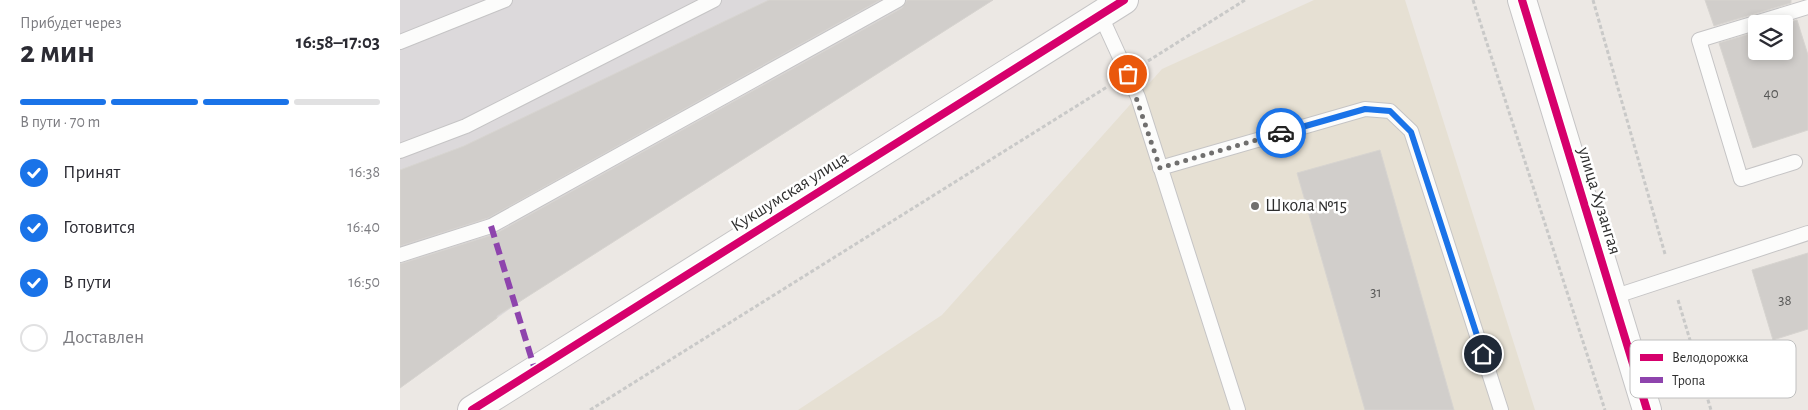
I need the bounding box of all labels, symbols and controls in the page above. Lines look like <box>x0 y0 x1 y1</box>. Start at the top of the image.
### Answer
text: Прибудет через <box>20 15 122 31</box>
map controls <box>1748 15 1793 60</box>
button: layers <box>1748 15 1793 60</box>
text: 16:58–17:03 <box>296 33 380 52</box>
text: 2 мин <box>20 36 95 68</box>
pin <box>1107 53 1149 95</box>
icon: bag <box>1114 60 1142 88</box>
house number: 40 <box>1763 86 1779 101</box>
courier <box>1256 108 1306 158</box>
text: В пути · 70 m <box>20 114 100 130</box>
icon: car <box>1267 119 1295 147</box>
street label: улица Хузангая <box>1574 144 1624 257</box>
street label: Кукшумская улица <box>728 149 852 235</box>
icon: check <box>20 159 48 187</box>
text: Принят <box>63 163 120 182</box>
text: 16:38 <box>349 164 380 180</box>
place label: Школа №15 <box>1265 197 1347 215</box>
marker: Школа №15 <box>1249 200 1261 212</box>
icon: check <box>20 214 48 242</box>
text: Готовится <box>63 218 136 237</box>
text: 16:40 <box>347 219 380 235</box>
icon: check <box>20 269 48 297</box>
text: В пути <box>63 273 112 292</box>
text: 16:50 <box>348 274 380 290</box>
house number: 31 <box>1370 285 1382 300</box>
house number: 38 <box>1778 293 1792 308</box>
text: Доставлен <box>63 328 144 347</box>
pin <box>1462 333 1504 375</box>
icon: home <box>1469 340 1497 368</box>
legend <box>1630 340 1796 398</box>
text: Велодорожка <box>1672 351 1749 365</box>
text: Тропа <box>1672 374 1706 388</box>

